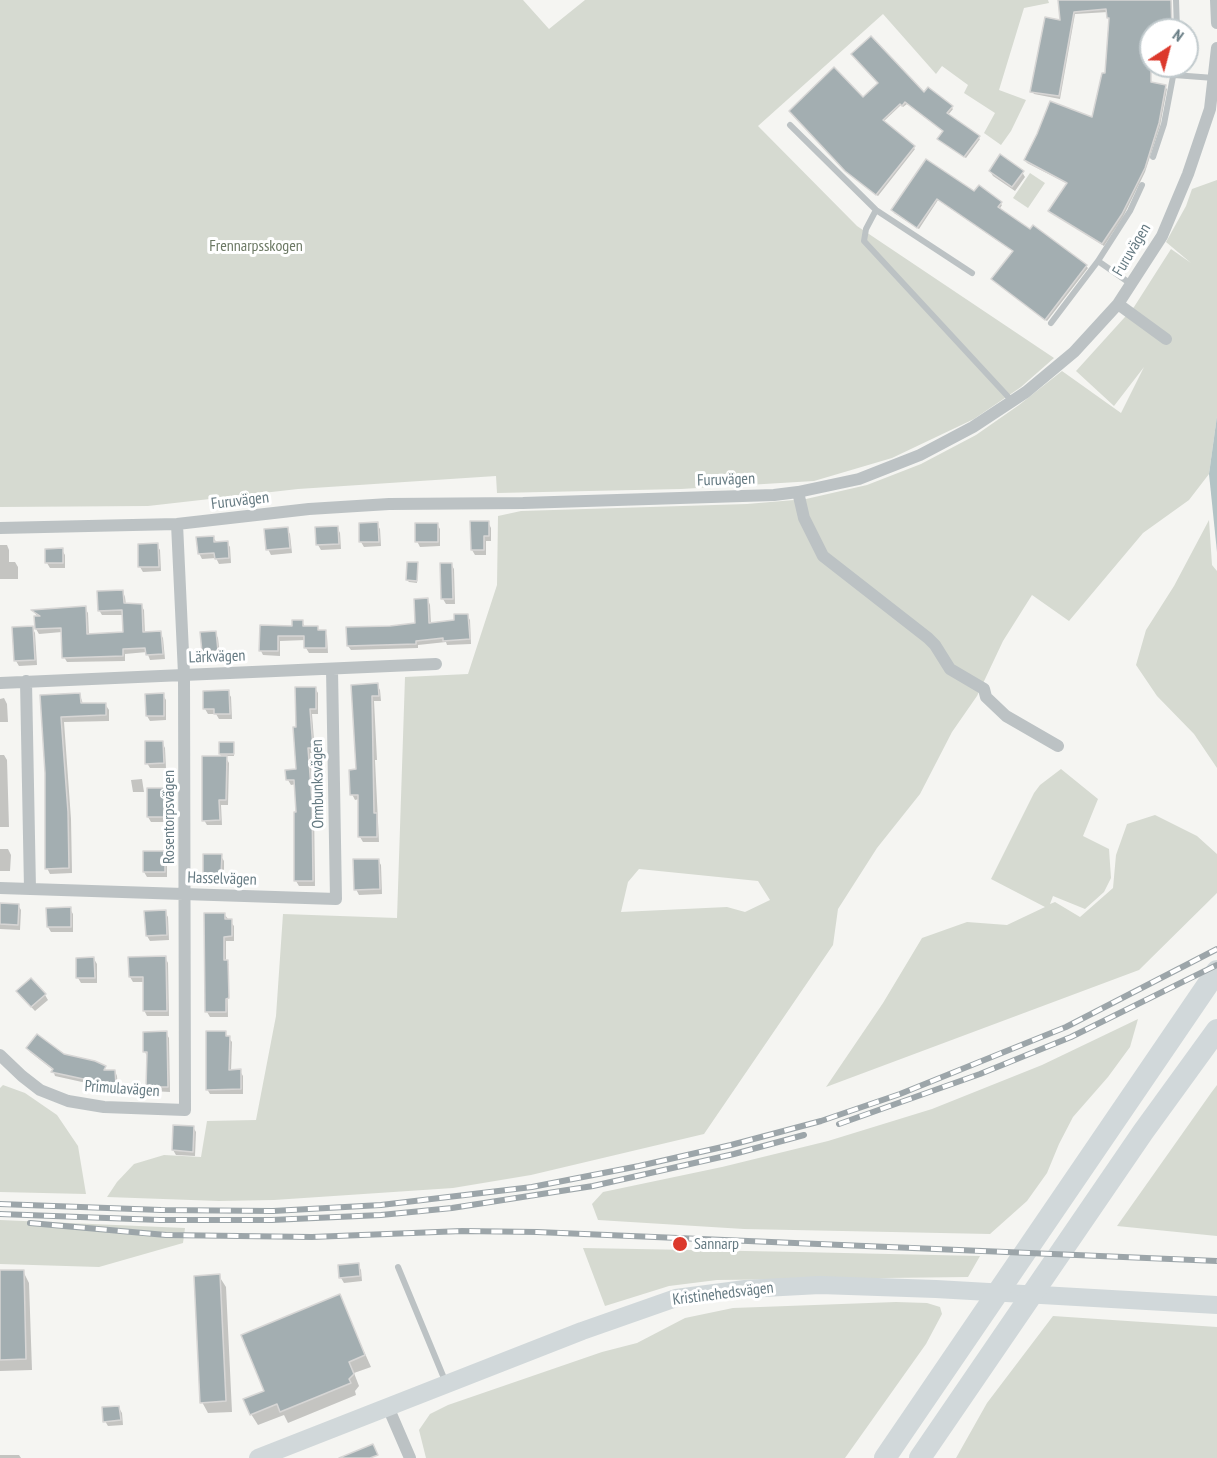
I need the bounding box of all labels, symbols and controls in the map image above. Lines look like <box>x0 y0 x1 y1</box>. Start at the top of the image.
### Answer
north arrow <box>1139 18 1199 78</box>
text: N <box>1169 24 1188 46</box>
street label: Furuvägen <box>1109 220 1155 280</box>
park label: Frennarpsskogen <box>209 236 303 256</box>
street label: Furuvägen <box>697 469 755 491</box>
street label: Furuvägen <box>210 488 270 514</box>
street label: Lärkvägen <box>188 646 246 668</box>
street label: Ormbunksvägen <box>308 739 328 829</box>
street label: Rosentorpsvägen <box>159 770 179 864</box>
street label: Hasselvägen <box>187 868 257 890</box>
street label: Primulavägen <box>84 1077 160 1101</box>
place label: Sannarp <box>694 1234 739 1254</box>
marker: Sannarp <box>671 1235 689 1253</box>
street label: Kristinehedsvägen <box>671 1278 775 1310</box>

